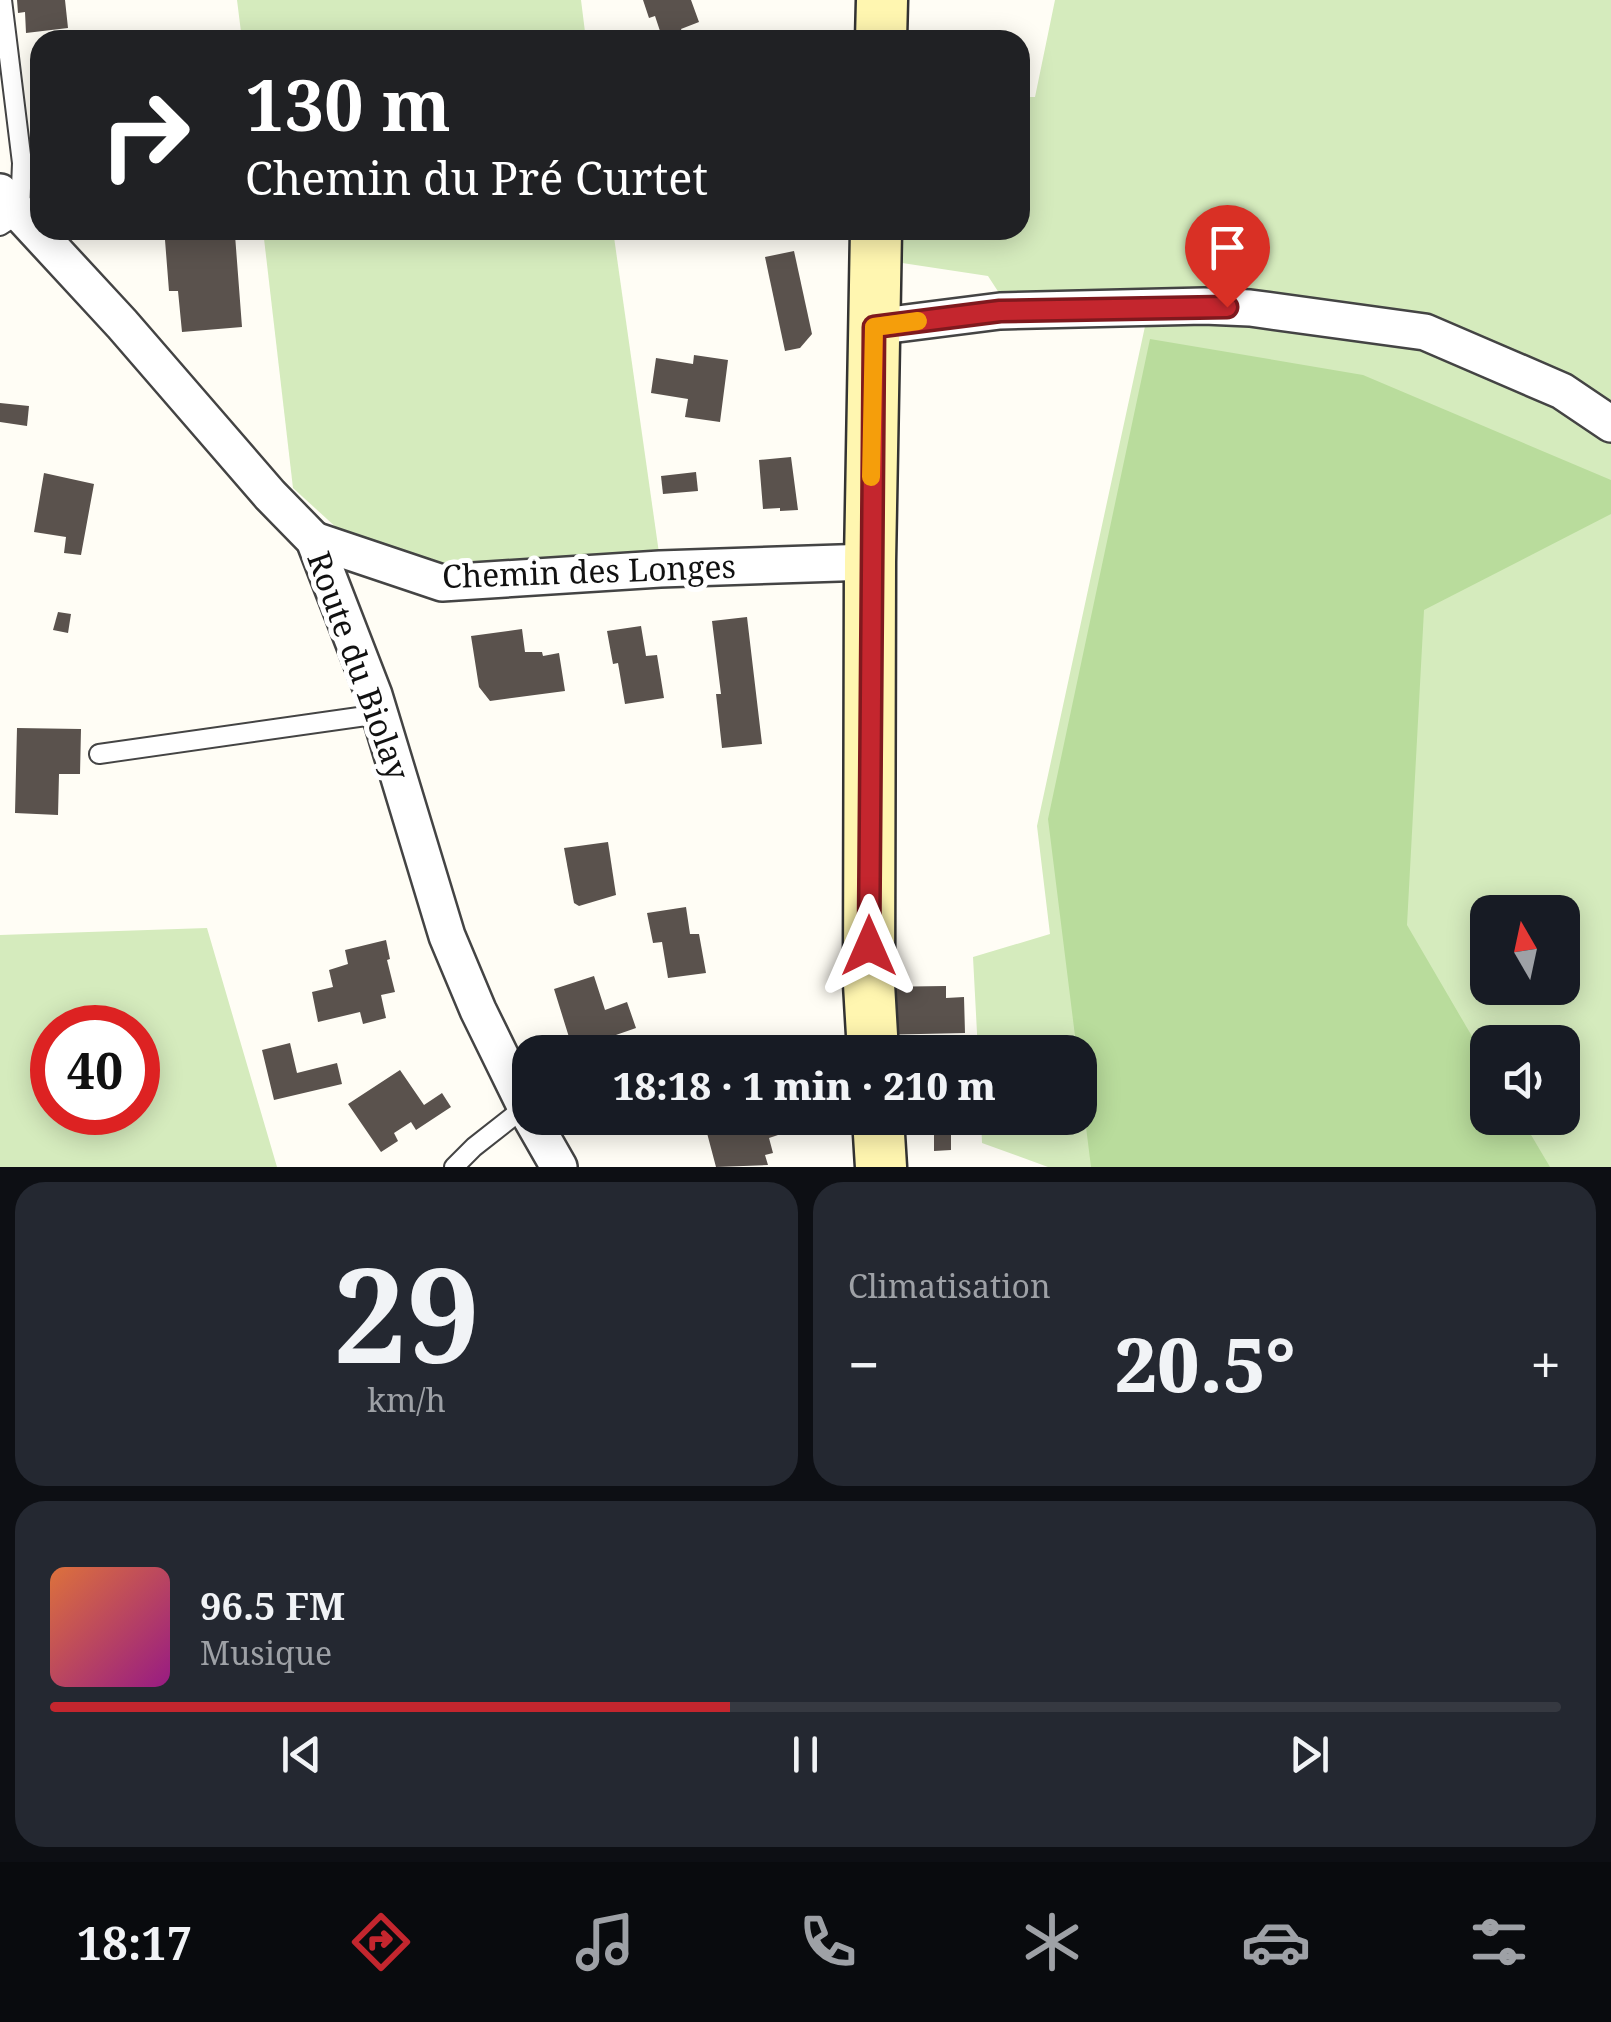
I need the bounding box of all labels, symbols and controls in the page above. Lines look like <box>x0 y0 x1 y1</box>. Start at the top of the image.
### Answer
text: 130 m <box>245 56 451 152</box>
icon: right <box>80 70 210 200</box>
text: Chemin du Pré Curtet <box>245 147 708 208</box>
pin <box>1185 205 1270 308</box>
icon: arrive <box>1200 220 1255 275</box>
street label: Chemin des Longes <box>441 544 737 597</box>
street label: Route du Biolay <box>298 545 421 786</box>
position arrow <box>817 894 921 998</box>
north arrow <box>1470 895 1580 1005</box>
map controls <box>1470 895 1580 1135</box>
speed limit sign: 40 <box>30 1005 160 1135</box>
button: sound <box>1470 1025 1580 1135</box>
text: 18:18 · 1 min · 210 m <box>613 1059 996 1111</box>
text: 29 <box>333 1224 480 1401</box>
text: Climatisation <box>848 1264 1051 1307</box>
text: 20.5° <box>1115 1312 1296 1414</box>
text: − <box>848 1326 880 1401</box>
text: + <box>1530 1326 1561 1401</box>
text: km/h <box>367 1378 446 1421</box>
text: 96.5 FM <box>200 1579 345 1631</box>
text: Musique <box>200 1631 332 1674</box>
icon: previous <box>274 1727 329 1782</box>
icon: pause <box>778 1727 833 1782</box>
icon: next <box>1282 1727 1337 1782</box>
icon: directions <box>346 1907 416 1977</box>
icon: music <box>570 1907 640 1977</box>
icon: phone <box>793 1907 863 1977</box>
icon: climate <box>1017 1907 1087 1977</box>
icon: car <box>1241 1907 1311 1977</box>
icon: filters <box>1464 1907 1534 1977</box>
text: 18:17 <box>77 1912 192 1973</box>

